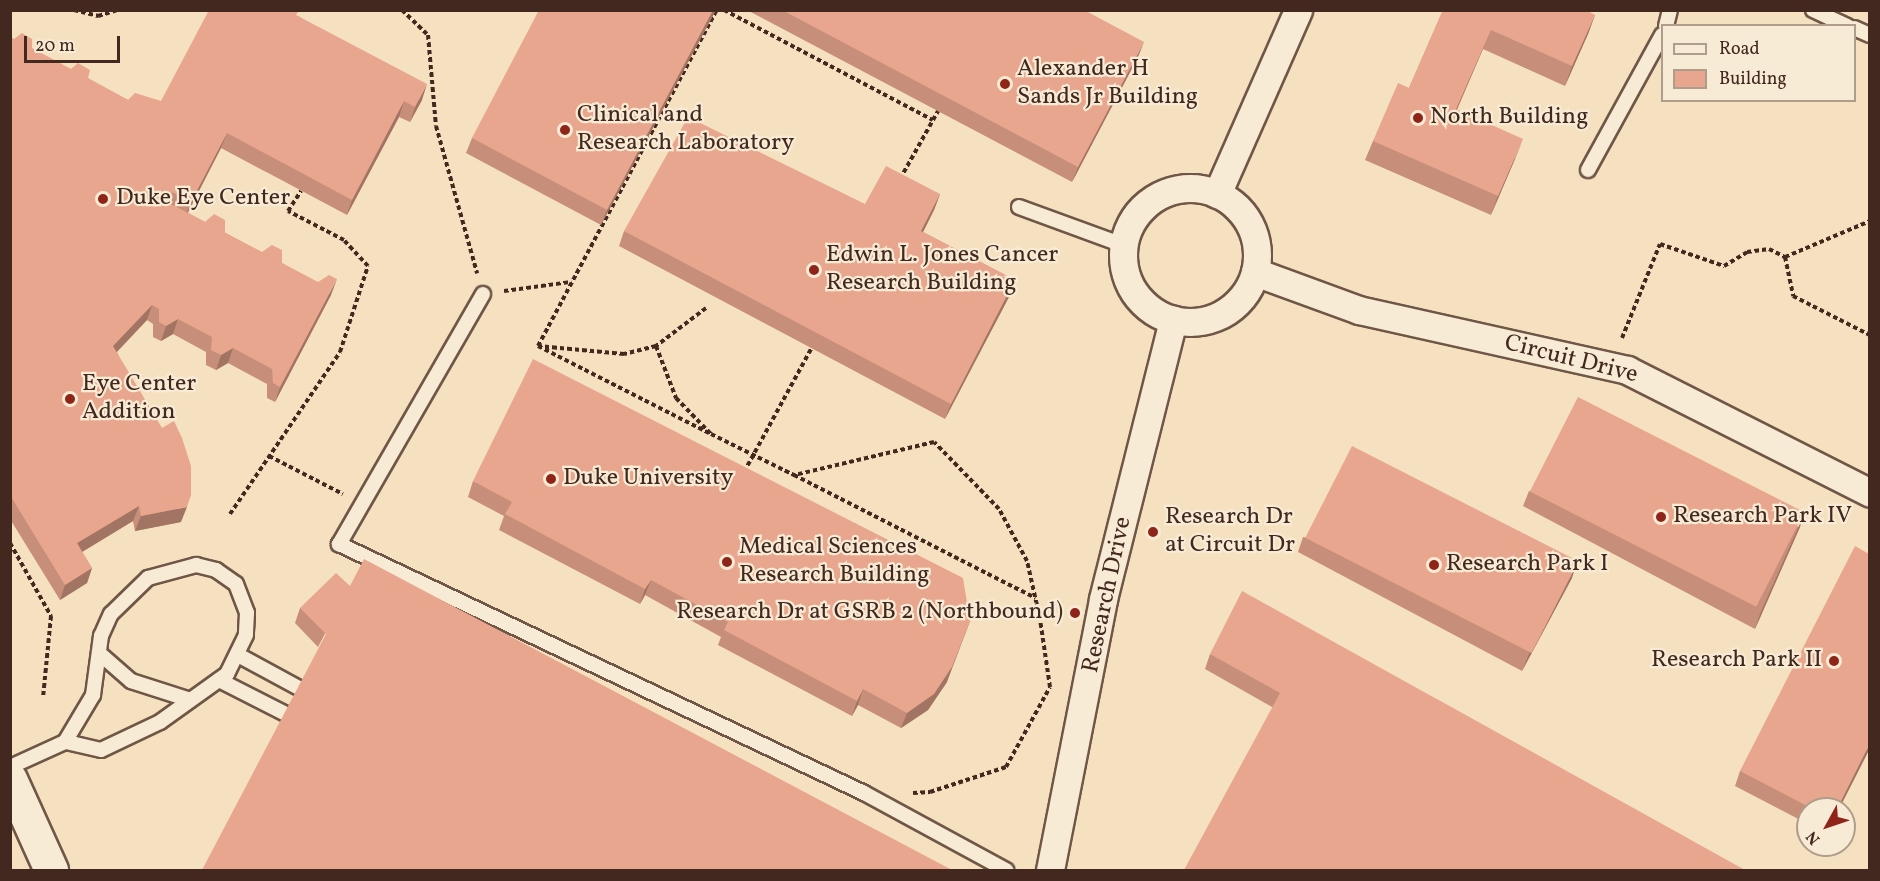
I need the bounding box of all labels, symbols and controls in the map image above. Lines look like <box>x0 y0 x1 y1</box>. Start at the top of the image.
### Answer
scale bar <box>27 24 123 62</box>
legend <box>1661 24 1856 102</box>
text: 20 m <box>35 34 75 59</box>
text: Road <box>1719 37 1760 62</box>
place label: Alexander H Sands Jr Building <box>1017 56 1198 112</box>
text: Building <box>1719 67 1787 92</box>
marker: Alexander H Sands Jr Building <box>998 77 1012 91</box>
place label: Clinical and Research Laboratory <box>577 102 794 158</box>
place label: North Building <box>1430 104 1588 132</box>
marker: North Building <box>1411 111 1425 125</box>
marker: Clinical and Research Laboratory <box>558 123 572 137</box>
place label: Duke Eye Center <box>116 185 290 213</box>
marker: Duke Eye Center <box>94 190 112 208</box>
place label: Edwin L. Jones Cancer Research Building <box>826 242 1058 298</box>
marker: Edwin L. Jones Cancer Research Building <box>807 263 821 277</box>
street label: Circuit Drive <box>1501 330 1641 390</box>
place label: Eye Center Addition <box>82 371 196 427</box>
marker: Eye Center Addition <box>63 392 77 406</box>
place label: Duke University <box>563 465 733 493</box>
marker: Duke University <box>544 472 558 486</box>
place label: Research Park IV <box>1673 503 1852 531</box>
place label: Research Dr at Circuit Dr <box>1165 504 1295 560</box>
marker: Research Park IV <box>1654 510 1668 524</box>
street label: Research Drive <box>1077 514 1139 676</box>
marker: Research Dr at Circuit Dr <box>1146 525 1160 539</box>
place label: Medical Sciences Research Building <box>739 534 929 590</box>
place label: Research Park I <box>1446 551 1609 579</box>
marker: Medical Sciences Research Building <box>720 555 734 569</box>
marker: Research Park I <box>1427 558 1441 572</box>
place label: Research Dr at GSRB 2 (Northbound) <box>676 599 1063 627</box>
marker: Research Dr at GSRB 2 (Northbound) <box>1068 606 1082 620</box>
place label: Research Park II <box>1651 647 1822 675</box>
marker: Research Park II <box>1827 654 1841 668</box>
north arrow <box>1796 797 1856 857</box>
text: N <box>1802 826 1826 849</box>

